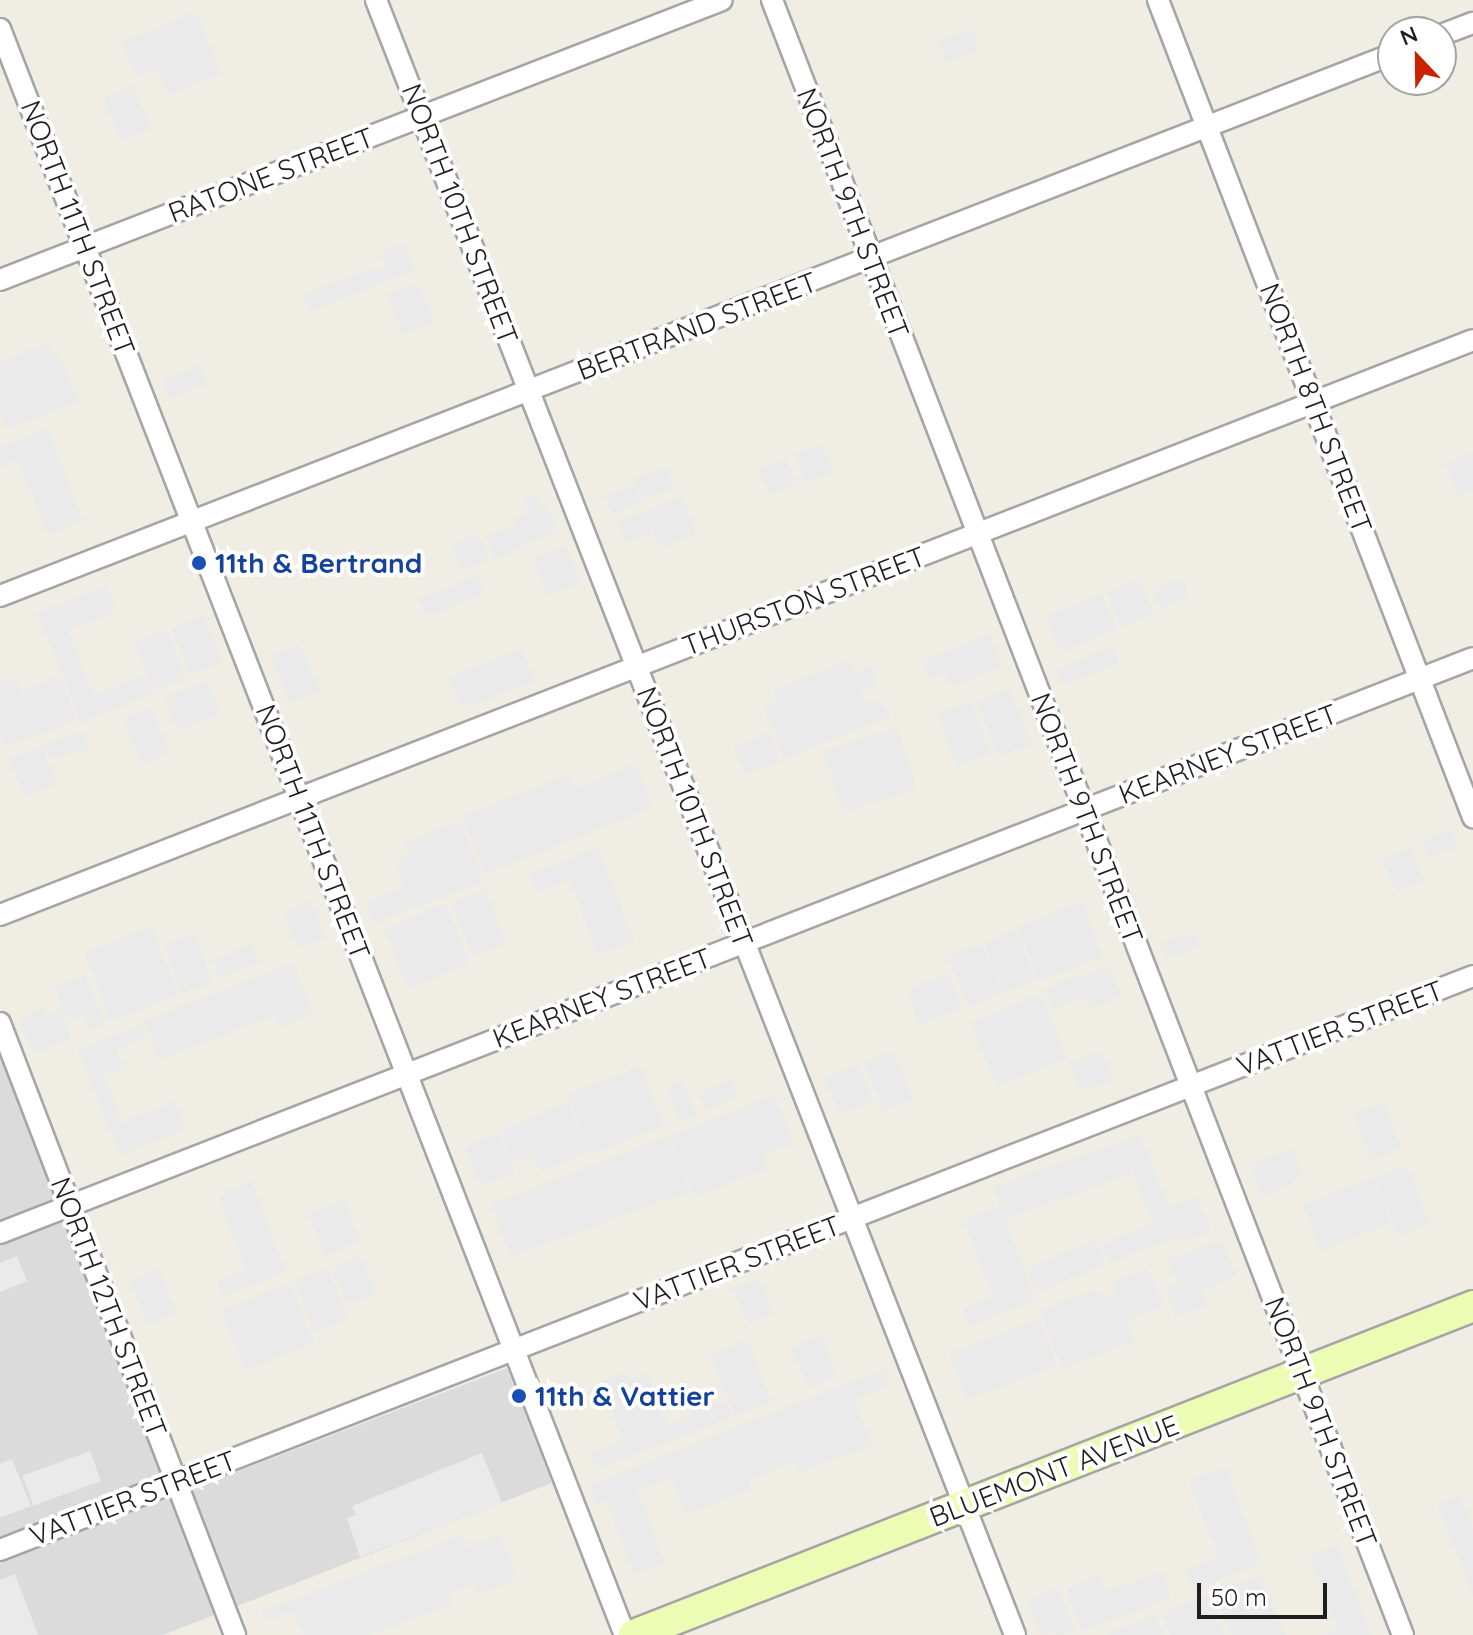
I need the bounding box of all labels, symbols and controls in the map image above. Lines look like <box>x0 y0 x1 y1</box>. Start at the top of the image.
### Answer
north arrow <box>1377 16 1457 96</box>
text: N <box>1396 20 1421 52</box>
street label: NORTH 10TH STREET <box>395 79 525 349</box>
street label: NORTH 9TH STREET <box>790 83 916 343</box>
street label: NORTH 11TH STREET <box>14 96 142 360</box>
street label: RATONE STREET <box>164 120 378 230</box>
street label: BERTRAND STREET <box>572 265 822 387</box>
street label: NORTH 8TH STREET <box>1253 278 1379 538</box>
street label: THURSTON STREET <box>678 539 930 663</box>
place label: 11th & Bertrand <box>215 546 422 580</box>
marker: 11th & Bertrand <box>190 554 208 572</box>
street label: NORTH 10TH STREET <box>630 682 760 952</box>
street label: NORTH 9TH STREET <box>1024 688 1150 948</box>
street label: KEARNEY STREET <box>1114 697 1342 811</box>
street label: NORTH 11TH STREET <box>249 700 377 964</box>
street label: KEARNEY STREET <box>488 941 716 1055</box>
street label: VATTIER STREET <box>1232 973 1448 1083</box>
street label: NORTH 12TH STREET <box>44 1172 174 1442</box>
street label: VATTIER STREET <box>629 1208 845 1318</box>
street label: NORTH 9TH STREET <box>1258 1292 1384 1552</box>
place label: 11th & Vattier <box>535 1379 715 1413</box>
marker: 11th & Vattier <box>510 1387 528 1405</box>
street label: BLUEMONT AVENUE <box>925 1408 1183 1534</box>
street label: VATTIER STREET <box>25 1443 241 1553</box>
scale bar <box>1201 1567 1331 1617</box>
text: 50 m <box>1211 1582 1267 1612</box>

